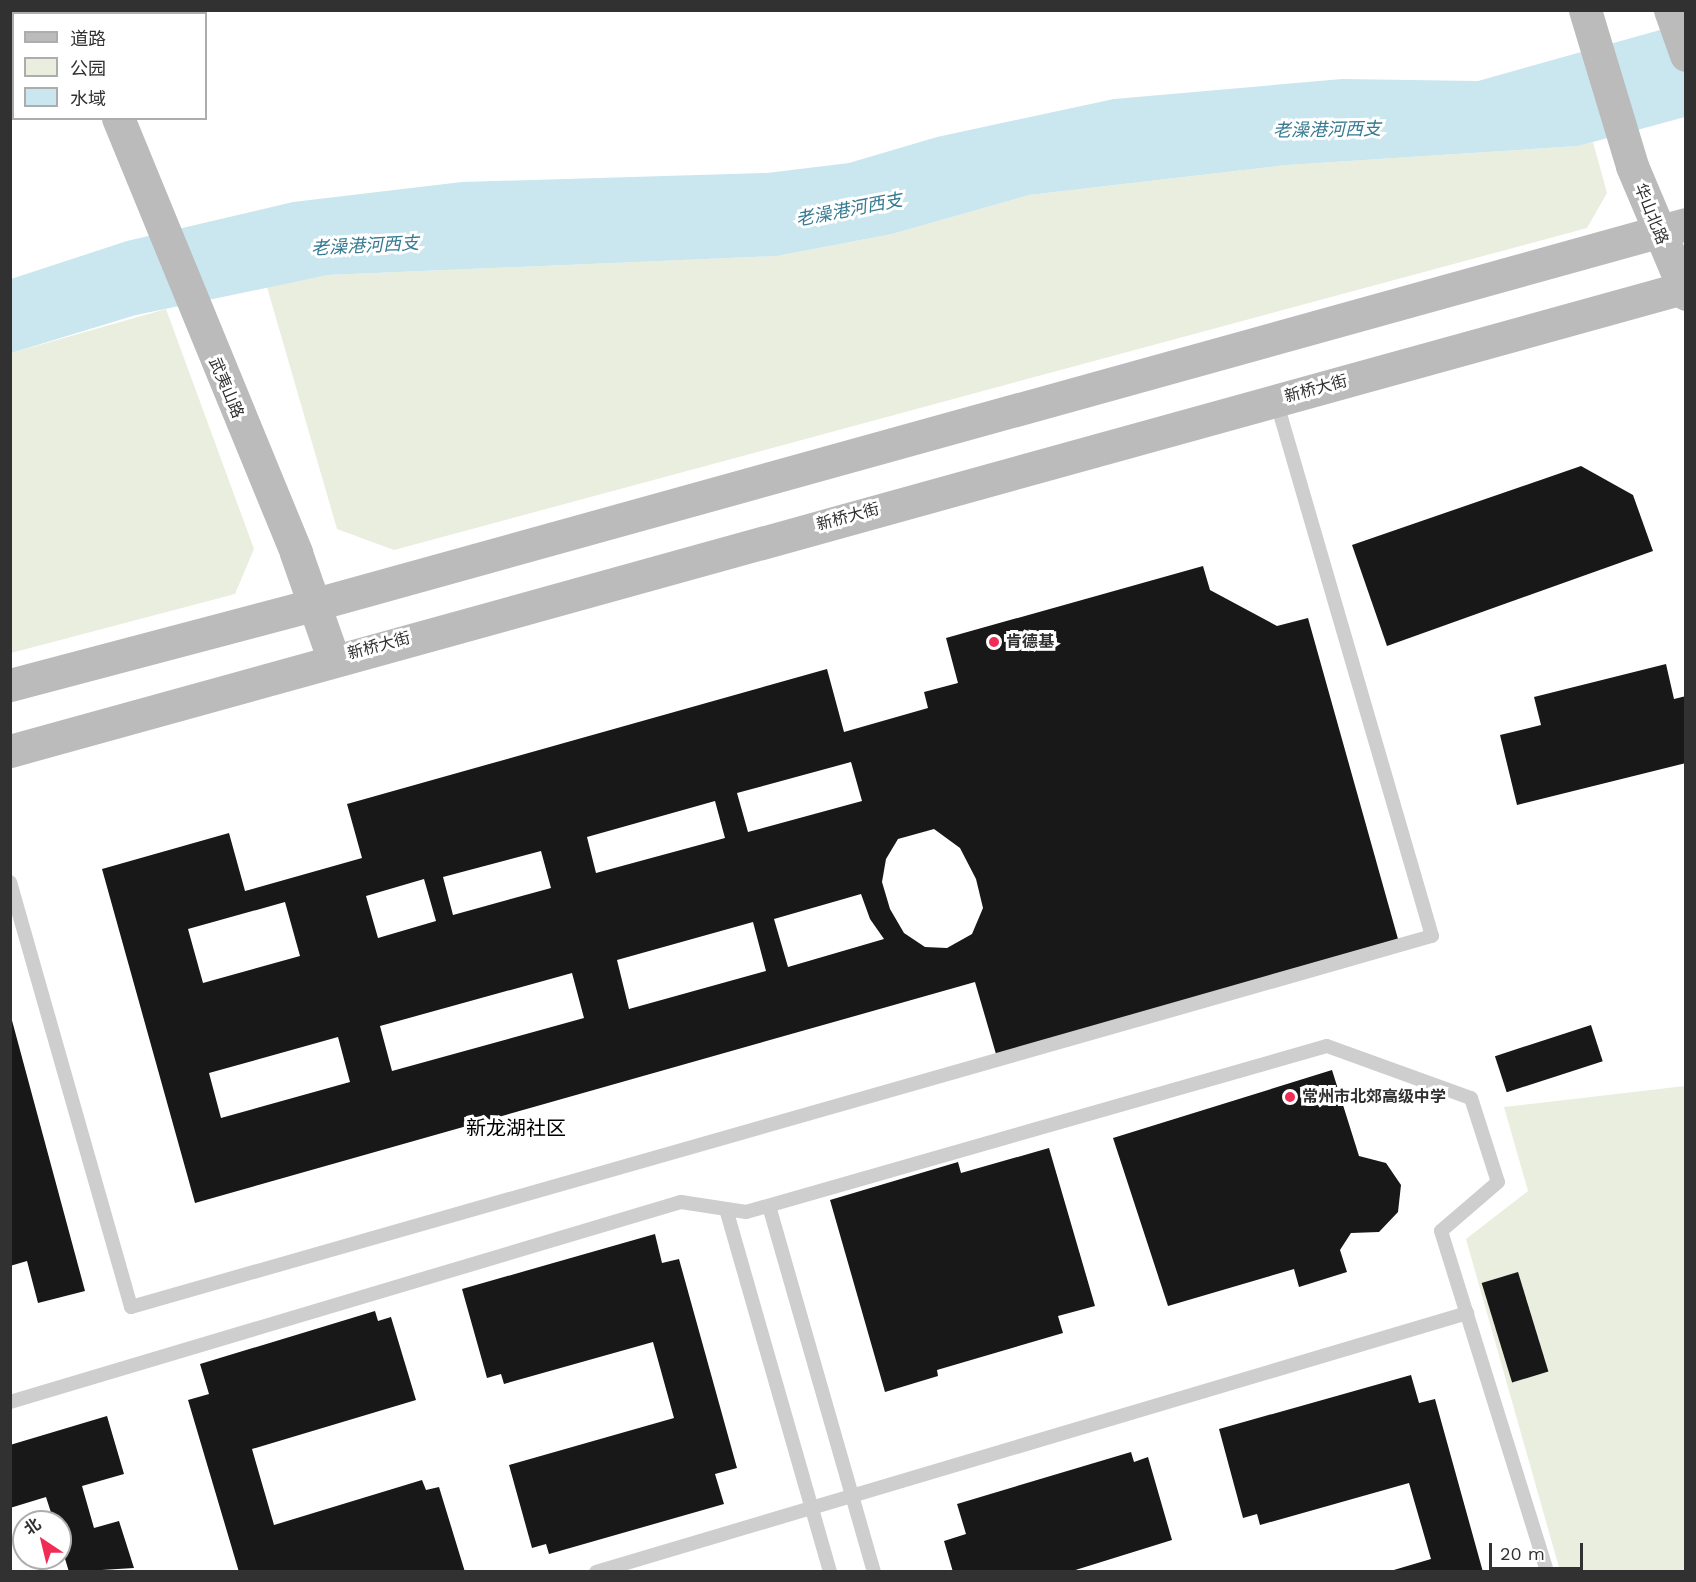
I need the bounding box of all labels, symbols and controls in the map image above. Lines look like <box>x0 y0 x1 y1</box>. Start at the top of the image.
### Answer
legend <box>12 12 207 120</box>
text: 道路 <box>70 28 106 49</box>
text: 公园 <box>70 58 106 79</box>
text: 水域 <box>70 88 106 109</box>
water label: 老澡港河西支 <box>1273 118 1381 142</box>
street label: 华山北路 <box>1630 181 1672 247</box>
water label: 老澡港河西支 <box>794 189 904 231</box>
water label: 老澡港河西支 <box>311 232 419 260</box>
street label: 武夷山路 <box>205 355 247 421</box>
street label: 新桥大街 <box>1283 371 1349 407</box>
street label: 新桥大街 <box>815 499 881 535</box>
street label: 新桥大街 <box>346 628 412 664</box>
place label: 肯德基 <box>1006 632 1054 652</box>
marker: 肯德基 <box>987 635 1001 649</box>
place label: 常州市北郊高级中学 <box>1302 1087 1446 1107</box>
marker: 常州市北郊高级中学 <box>1283 1090 1297 1104</box>
district label: 新龙湖社区 <box>466 1116 566 1140</box>
north arrow <box>12 1510 72 1570</box>
text: 北 <box>21 1514 45 1539</box>
scale bar <box>1492 1531 1586 1569</box>
text: 20 m <box>1500 1543 1545 1564</box>

